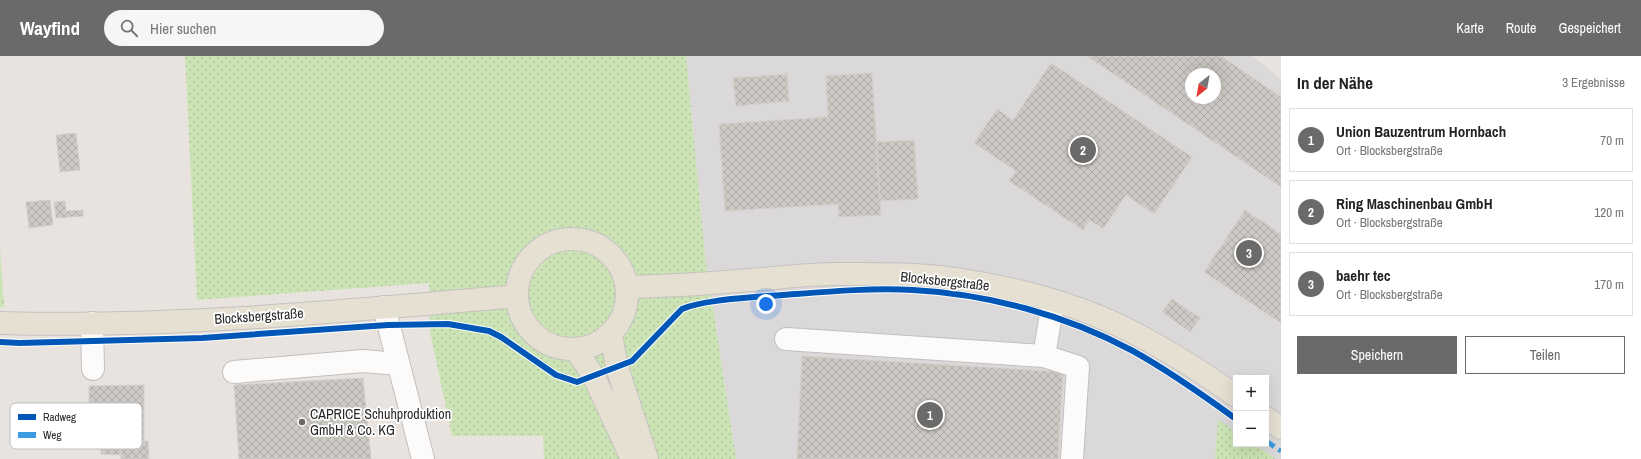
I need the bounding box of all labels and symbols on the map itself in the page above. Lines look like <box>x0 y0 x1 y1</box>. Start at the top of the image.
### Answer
north arrow <box>1185 68 1221 104</box>
pin: 2 <box>1070 135 1096 165</box>
pin: 3 <box>1236 238 1262 268</box>
street label: Blocksbergstraße <box>900 267 990 295</box>
your location <box>756 294 776 314</box>
street label: Blocksbergstraße <box>214 304 304 328</box>
pin: 1 <box>917 400 943 430</box>
legend <box>10 403 142 449</box>
place label: CAPRICE Schuhproduktion GmbH & Co. KG <box>310 405 451 439</box>
text: Radweg <box>43 410 76 424</box>
marker: CAPRICE Schuhproduktion GmbH & Co. KG <box>297 417 307 427</box>
text: Weg <box>43 428 61 442</box>

